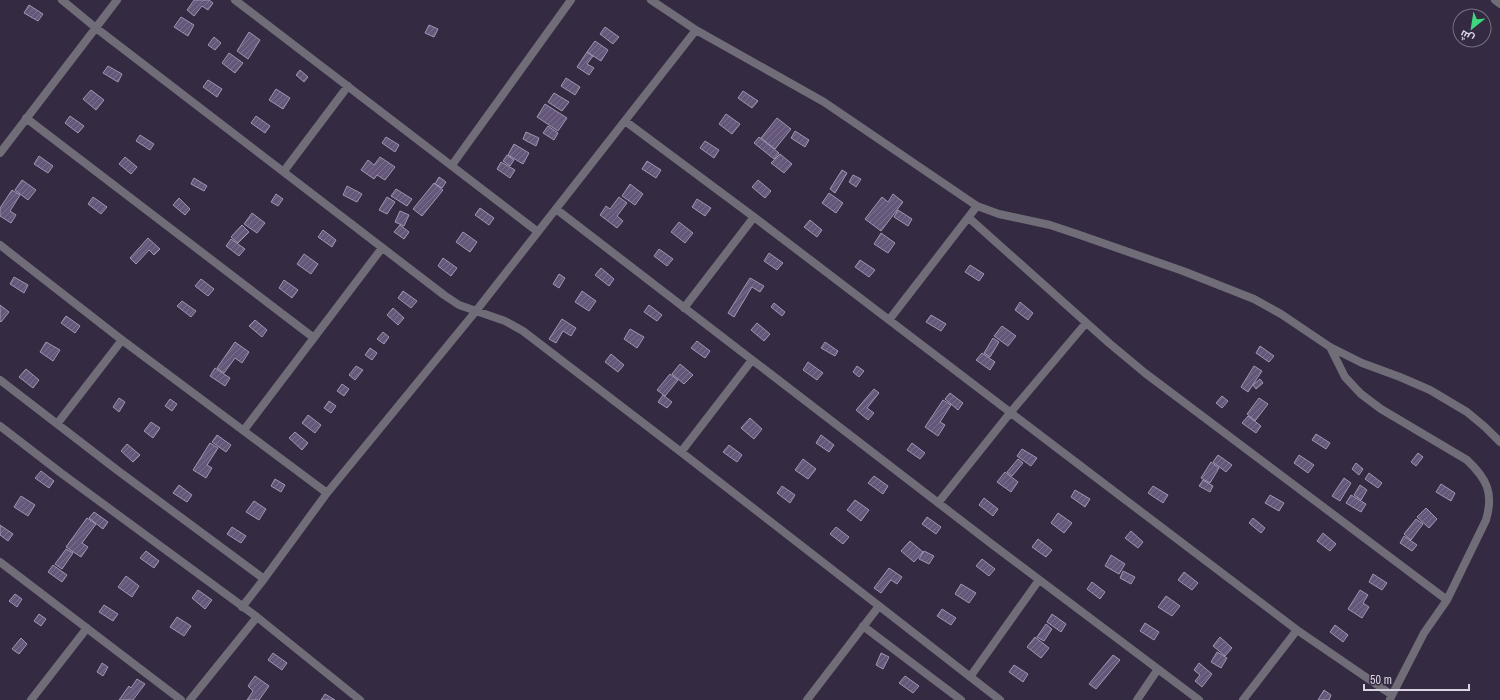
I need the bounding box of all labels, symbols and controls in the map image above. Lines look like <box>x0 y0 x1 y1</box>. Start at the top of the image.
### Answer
north arrow <box>1452 8 1492 48</box>
text: ش <box>1457 27 1477 46</box>
scale bar <box>1364 666 1469 692</box>
text: 50 m <box>1370 672 1392 688</box>

